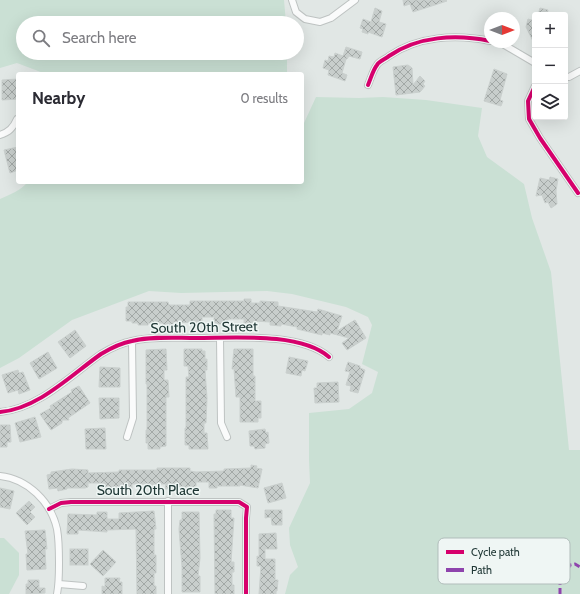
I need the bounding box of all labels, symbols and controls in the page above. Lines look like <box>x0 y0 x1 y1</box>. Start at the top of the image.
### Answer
north arrow <box>484 12 520 48</box>
map controls <box>532 12 568 120</box>
button: + <box>532 12 568 48</box>
search box <box>16 16 304 60</box>
icon: search <box>30 27 52 49</box>
text: Search here <box>62 29 137 47</box>
button: − <box>532 48 568 84</box>
button: layers <box>532 84 568 120</box>
text: Nearby <box>32 88 85 108</box>
text: 0 results <box>240 90 288 106</box>
street label: South 20th Street <box>150 317 258 337</box>
street label: South 20th Place <box>97 481 199 499</box>
legend <box>438 538 570 584</box>
text: Cycle path <box>471 545 520 559</box>
text: Path <box>471 563 492 577</box>

